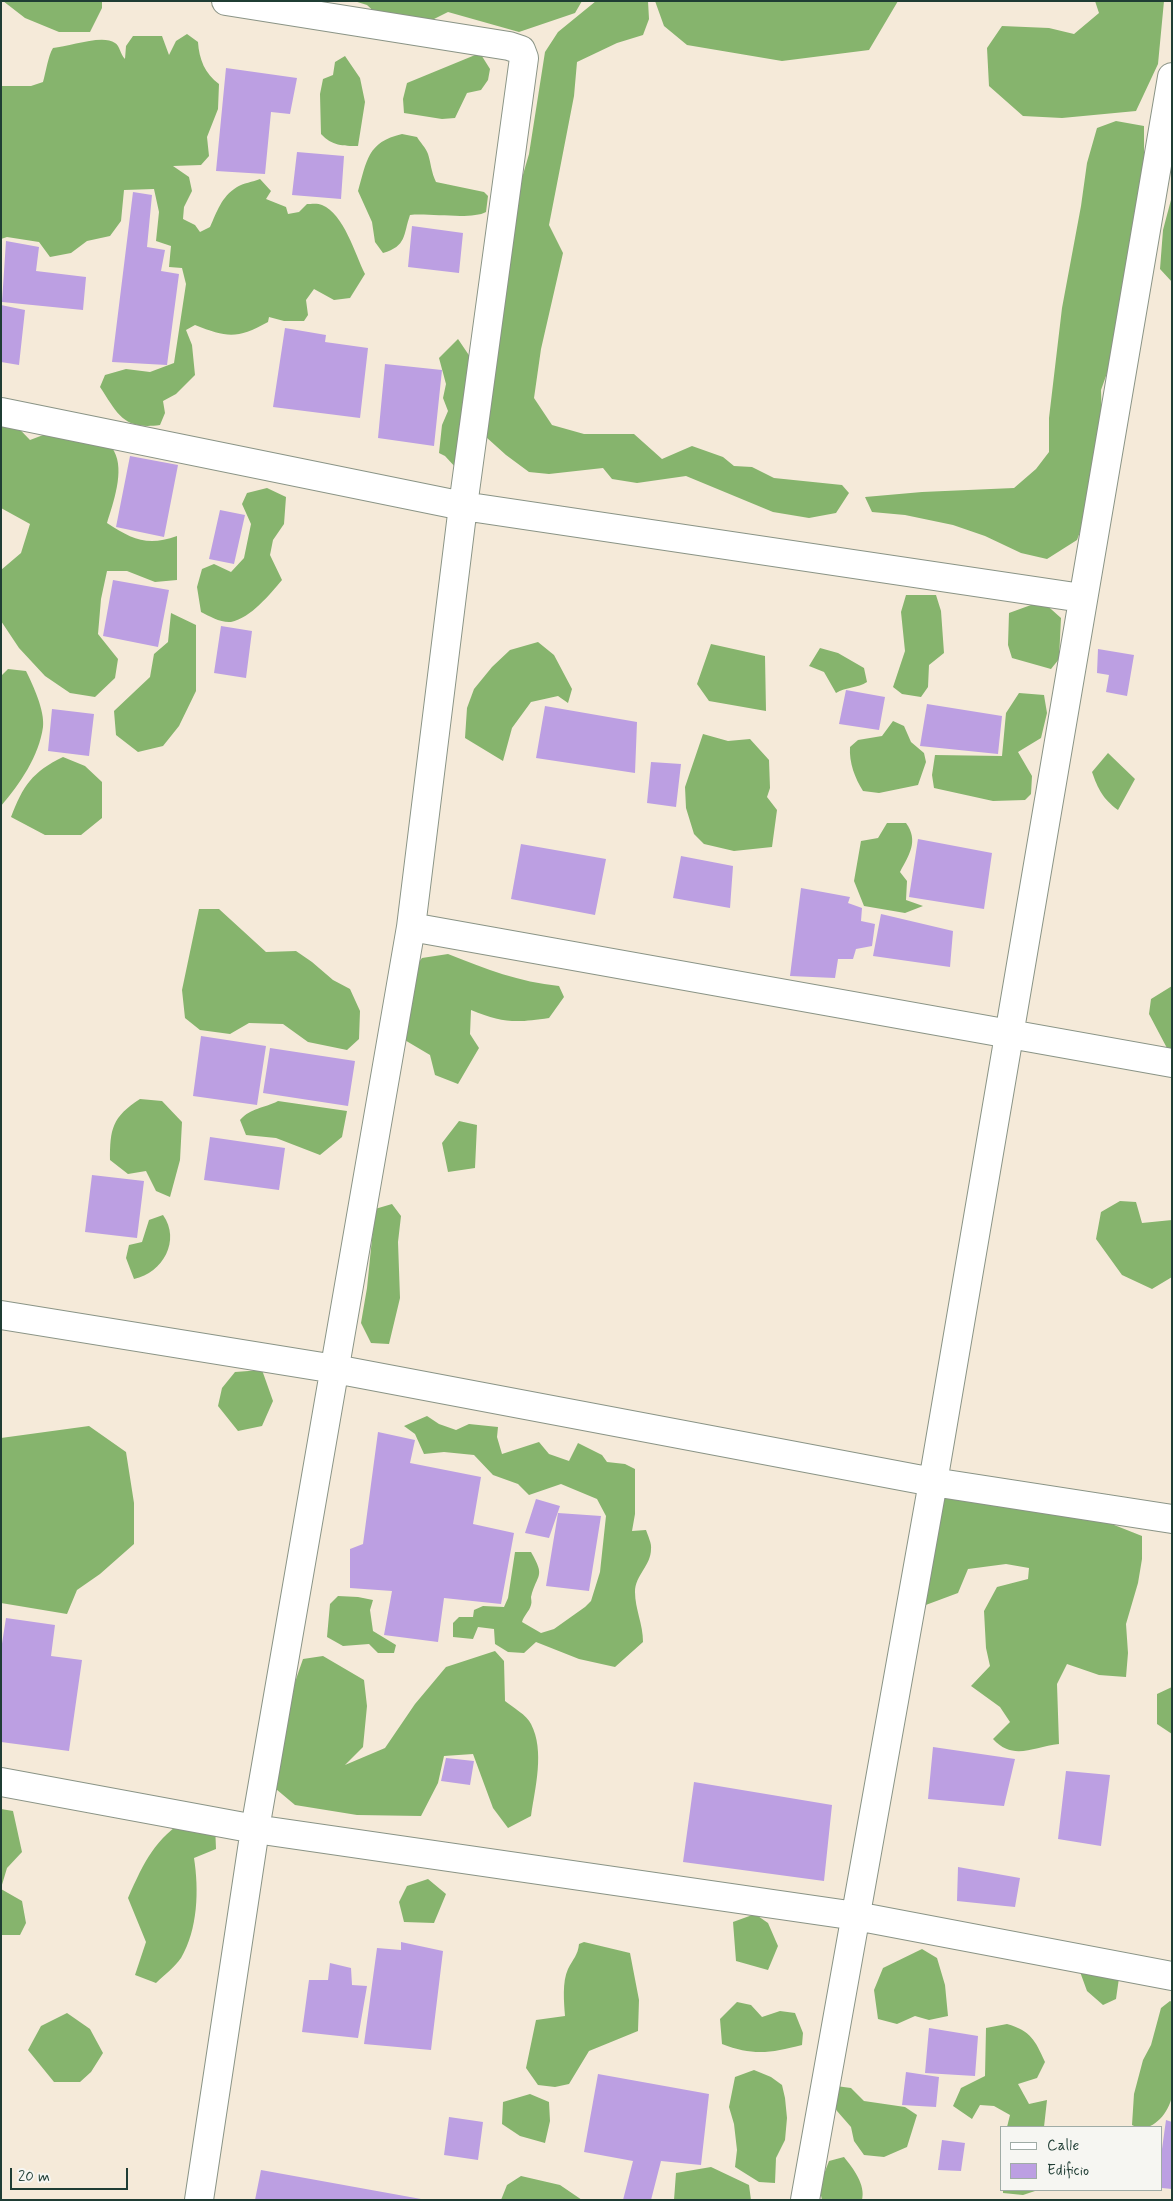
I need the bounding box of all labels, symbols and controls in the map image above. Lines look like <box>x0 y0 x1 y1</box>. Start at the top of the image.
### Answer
legend <box>1000 2126 1163 2191</box>
text: Calle <box>1047 2136 1079 2156</box>
scale bar <box>12 2158 130 2190</box>
text: Edificio <box>1047 2161 1089 2181</box>
text: 20 m <box>18 2167 50 2187</box>

